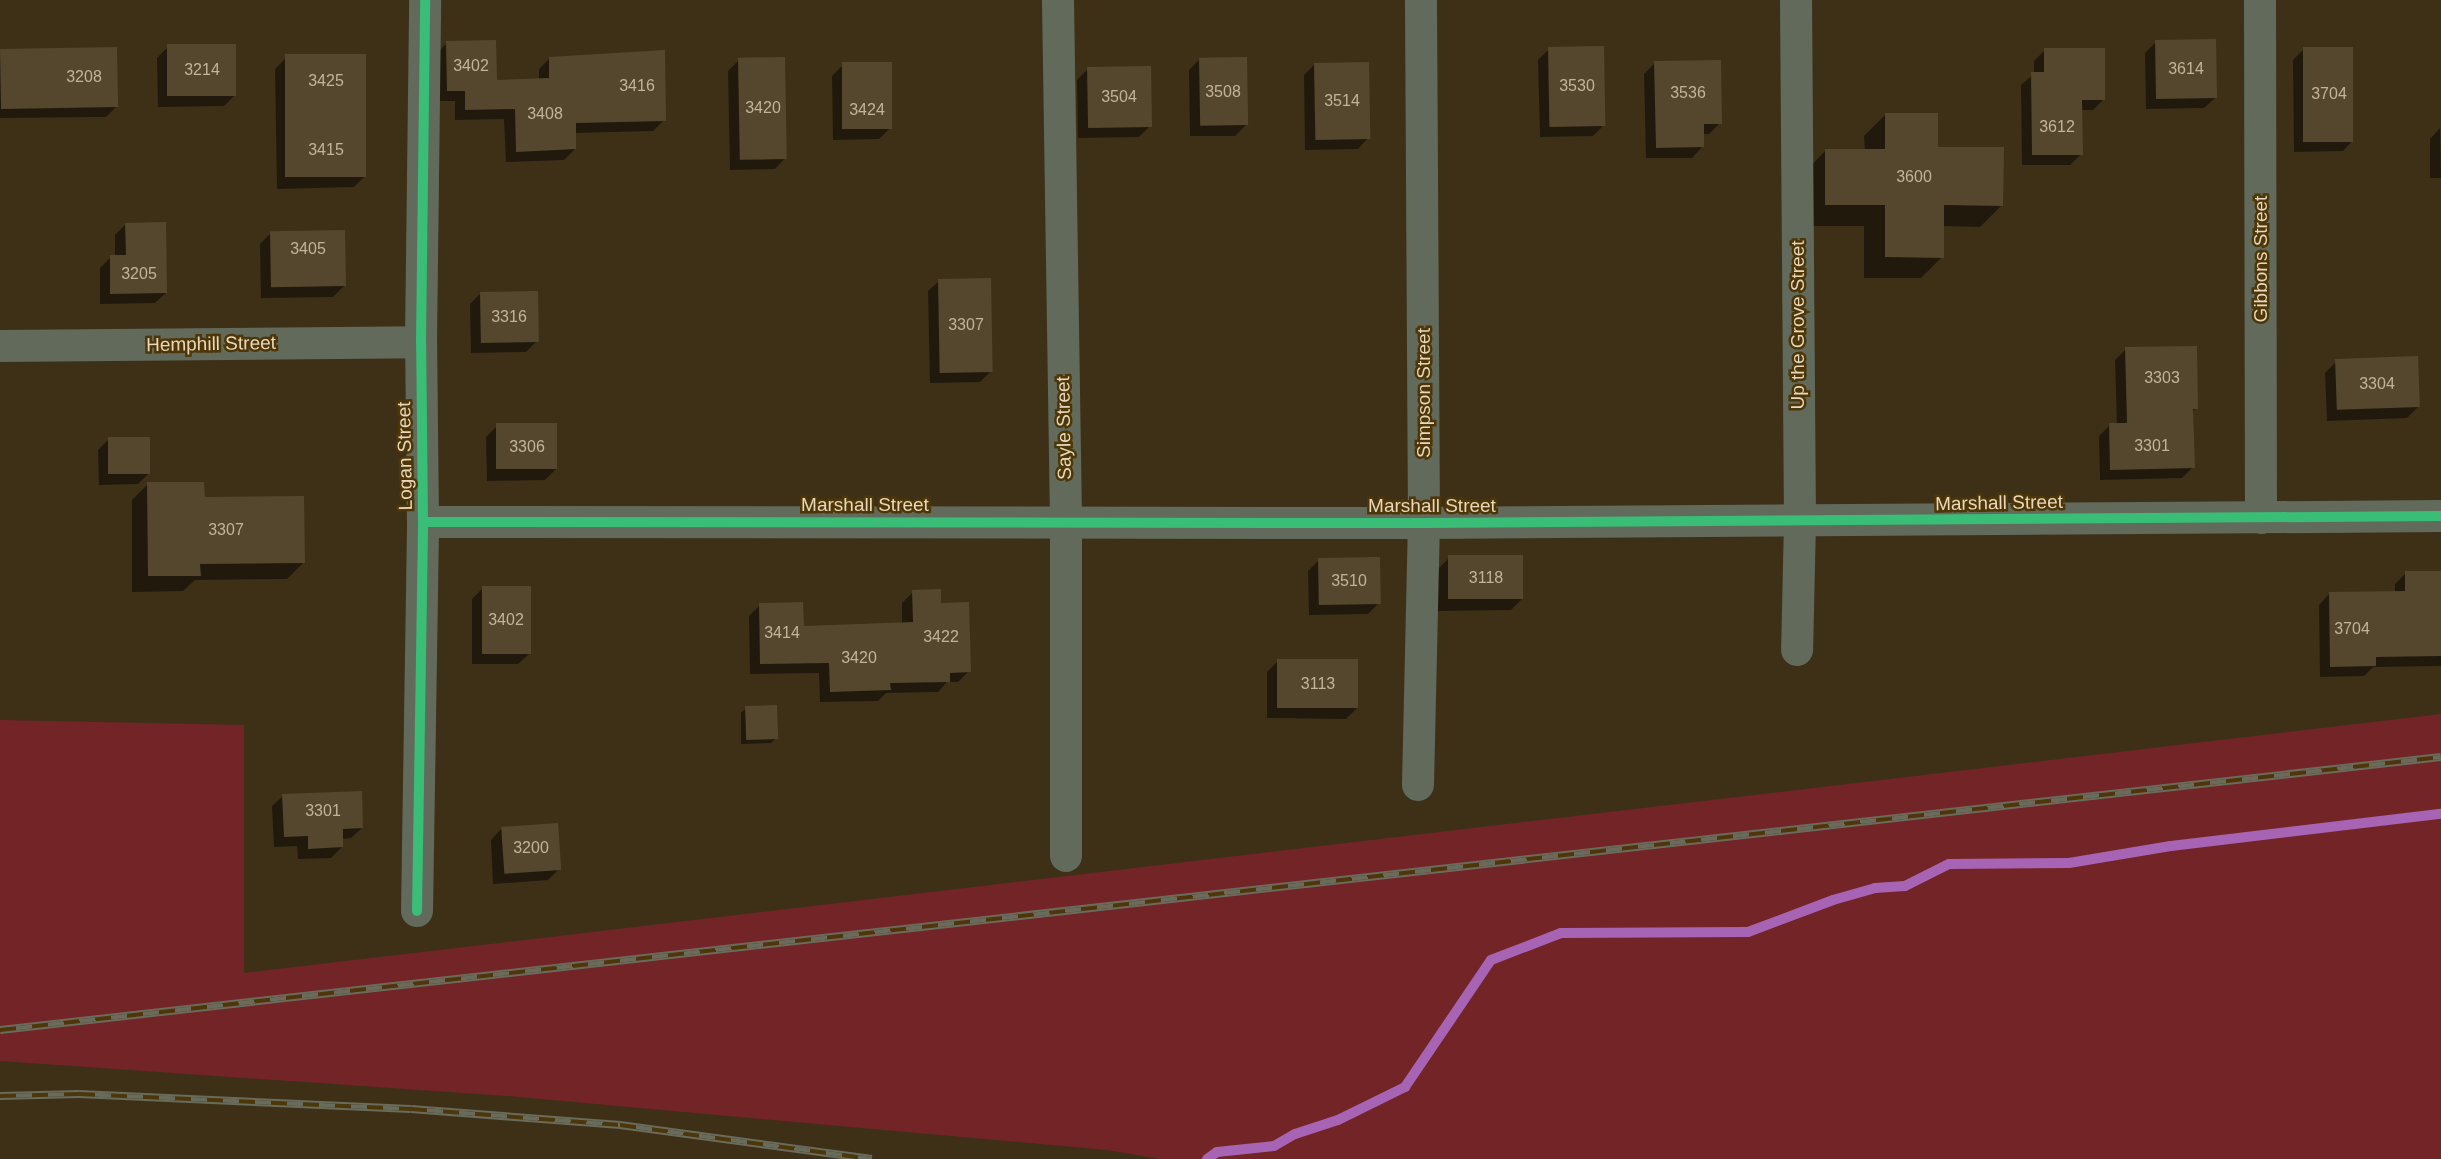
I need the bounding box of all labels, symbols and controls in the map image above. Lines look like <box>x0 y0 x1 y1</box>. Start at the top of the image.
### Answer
house number: 3402 <box>453 56 489 76</box>
house number: 3614 <box>2168 59 2204 79</box>
house number: 3214 <box>184 60 220 80</box>
house number: 3208 <box>66 67 102 87</box>
house number: 3425 <box>308 71 344 91</box>
house number: 3416 <box>619 76 655 96</box>
house number: 3530 <box>1559 76 1595 96</box>
house number: 3508 <box>1205 82 1241 102</box>
house number: 3536 <box>1670 83 1706 103</box>
house number: 3704 <box>2311 84 2347 104</box>
house number: 3504 <box>1101 87 1137 107</box>
house number: 3514 <box>1324 91 1360 111</box>
house number: 3420 <box>745 98 781 118</box>
house number: 3424 <box>849 100 885 120</box>
house number: 3408 <box>527 104 563 124</box>
house number: 3612 <box>2039 117 2075 137</box>
house number: 3415 <box>308 140 344 160</box>
house number: 3600 <box>1896 167 1932 187</box>
street label: Gibbons Street <box>2250 196 2272 322</box>
house number: 3405 <box>290 239 326 259</box>
street label: Up the Grove Street <box>1787 241 1809 409</box>
house number: 3205 <box>121 264 157 284</box>
house number: 3316 <box>491 307 527 327</box>
house number: 3307 <box>948 315 984 335</box>
street label: Simpson Street <box>1413 328 1435 458</box>
street label: Hemphill Street <box>146 331 276 357</box>
house number: 3303 <box>2144 368 2180 388</box>
house number: 3304 <box>2359 374 2395 394</box>
street label: Sayle Street <box>1052 376 1076 480</box>
street label: Logan Street <box>393 401 417 511</box>
house number: 3301 <box>2134 436 2170 456</box>
house number: 3306 <box>509 437 545 457</box>
street label: Marshall Street <box>1935 490 2063 516</box>
street label: Marshall Street <box>801 494 929 516</box>
street label: Marshall Street <box>1368 495 1496 517</box>
house number: 3307 <box>208 520 244 540</box>
house number: 3118 <box>1469 568 1503 588</box>
house number: 3510 <box>1331 571 1367 591</box>
house number: 3402 <box>488 610 524 630</box>
house number: 3704 <box>2334 619 2370 639</box>
house number: 3414 <box>764 623 800 643</box>
house number: 3422 <box>923 627 959 647</box>
house number: 3420 <box>841 648 877 668</box>
house number: 3113 <box>1301 674 1335 694</box>
house number: 3301 <box>305 801 341 821</box>
house number: 3200 <box>513 838 549 858</box>

